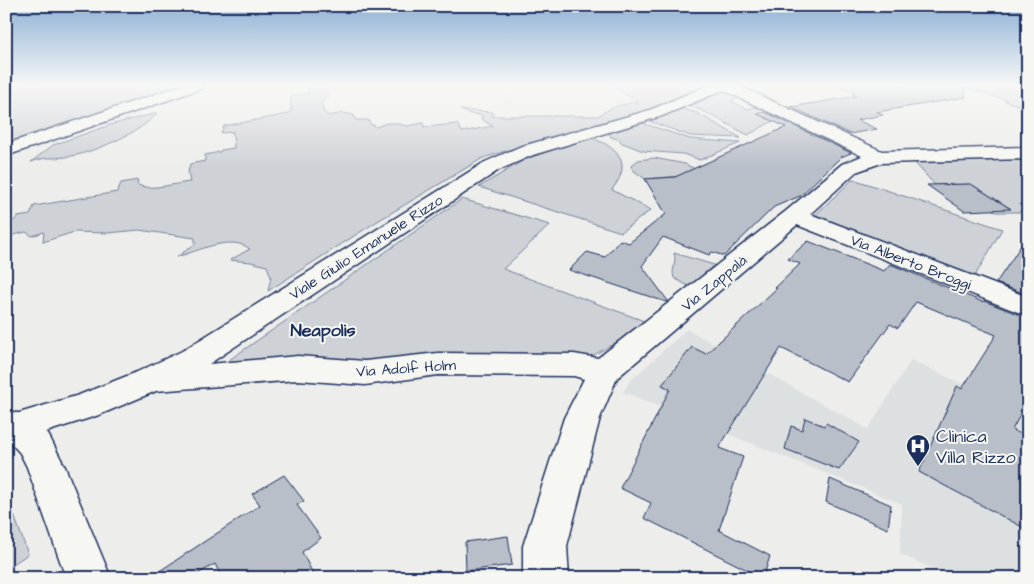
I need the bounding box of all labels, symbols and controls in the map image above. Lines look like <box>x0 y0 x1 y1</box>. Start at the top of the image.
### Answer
street label: Viale Giulio Emanuele Rizzo <box>285 189 448 305</box>
street label: Via Alberto Broggi <box>847 230 975 296</box>
street label: Via Zappalà <box>677 250 752 316</box>
district label: Neapolis <box>291 318 355 343</box>
street label: Via Adolf Holm <box>355 355 457 382</box>
place label: Clinica Villa Rizzo <box>936 424 1016 470</box>
hospital icon: Clinica Villa Rizzo <box>905 433 931 467</box>

